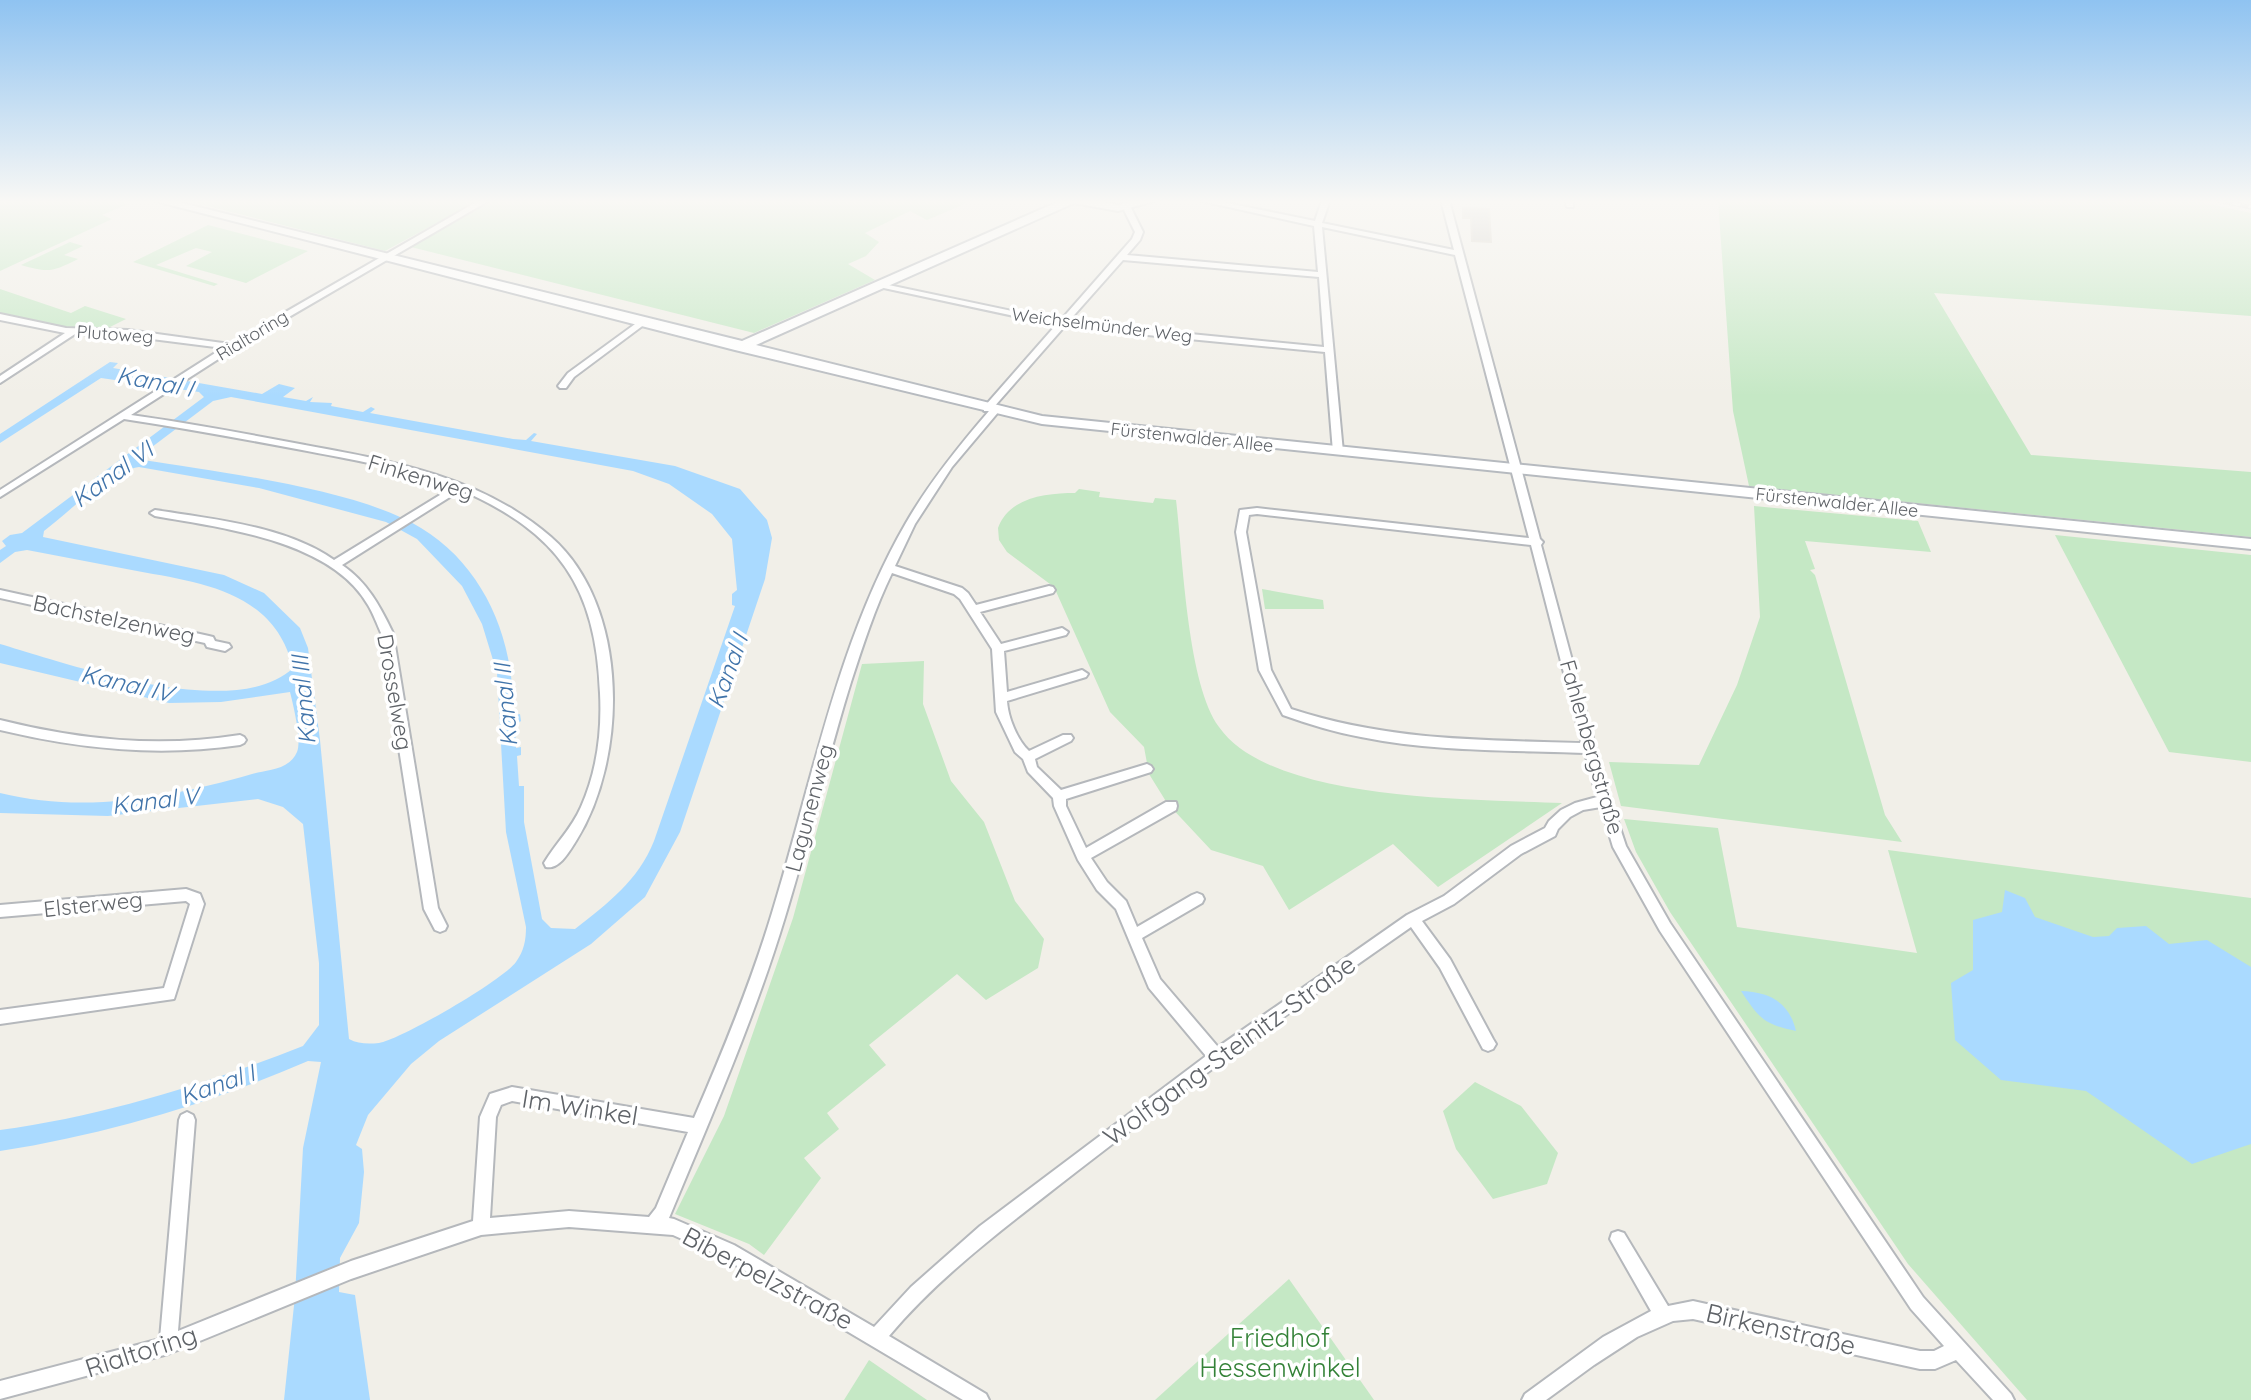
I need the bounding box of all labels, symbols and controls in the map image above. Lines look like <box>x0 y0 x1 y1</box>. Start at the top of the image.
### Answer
street label: Weichselmünder Weg <box>1010 303 1194 347</box>
street label: Rialtoring <box>212 304 292 366</box>
street label: Plutoweg <box>76 320 154 348</box>
water label: Kanal I <box>114 359 198 403</box>
street label: Fürstenwalder Allee <box>1109 417 1275 457</box>
water label: Kanal VI <box>65 433 160 514</box>
street label: Finkenweg <box>365 448 477 506</box>
street label: Fürstenwalder Allee <box>1754 482 1920 522</box>
street label: Bachstelzenweg <box>31 588 197 650</box>
water label: Kanal I <box>700 628 755 712</box>
street label: Drosselweg <box>371 632 419 752</box>
water label: Kanal III <box>284 652 322 746</box>
street label: Fahlenbergstraße <box>1554 656 1630 838</box>
water label: Kanal IV <box>78 658 180 709</box>
water label: Kanal II <box>486 660 524 748</box>
street label: Lagunenweg <box>778 741 840 875</box>
water label: Kanal V <box>110 779 204 820</box>
street label: Elsterweg <box>42 885 144 923</box>
street label: Wolfgang-Steinitz-Straße <box>1096 947 1362 1153</box>
water label: Kanal I <box>176 1057 260 1111</box>
street label: Im Winkel <box>520 1082 640 1132</box>
street label: Biberpelzstraße <box>677 1219 859 1337</box>
street label: Birkenstraße <box>1703 1296 1859 1362</box>
street label: Rialtoring <box>81 1317 201 1385</box>
park label: Friedhof Hessenwinkel <box>1199 1321 1361 1384</box>

